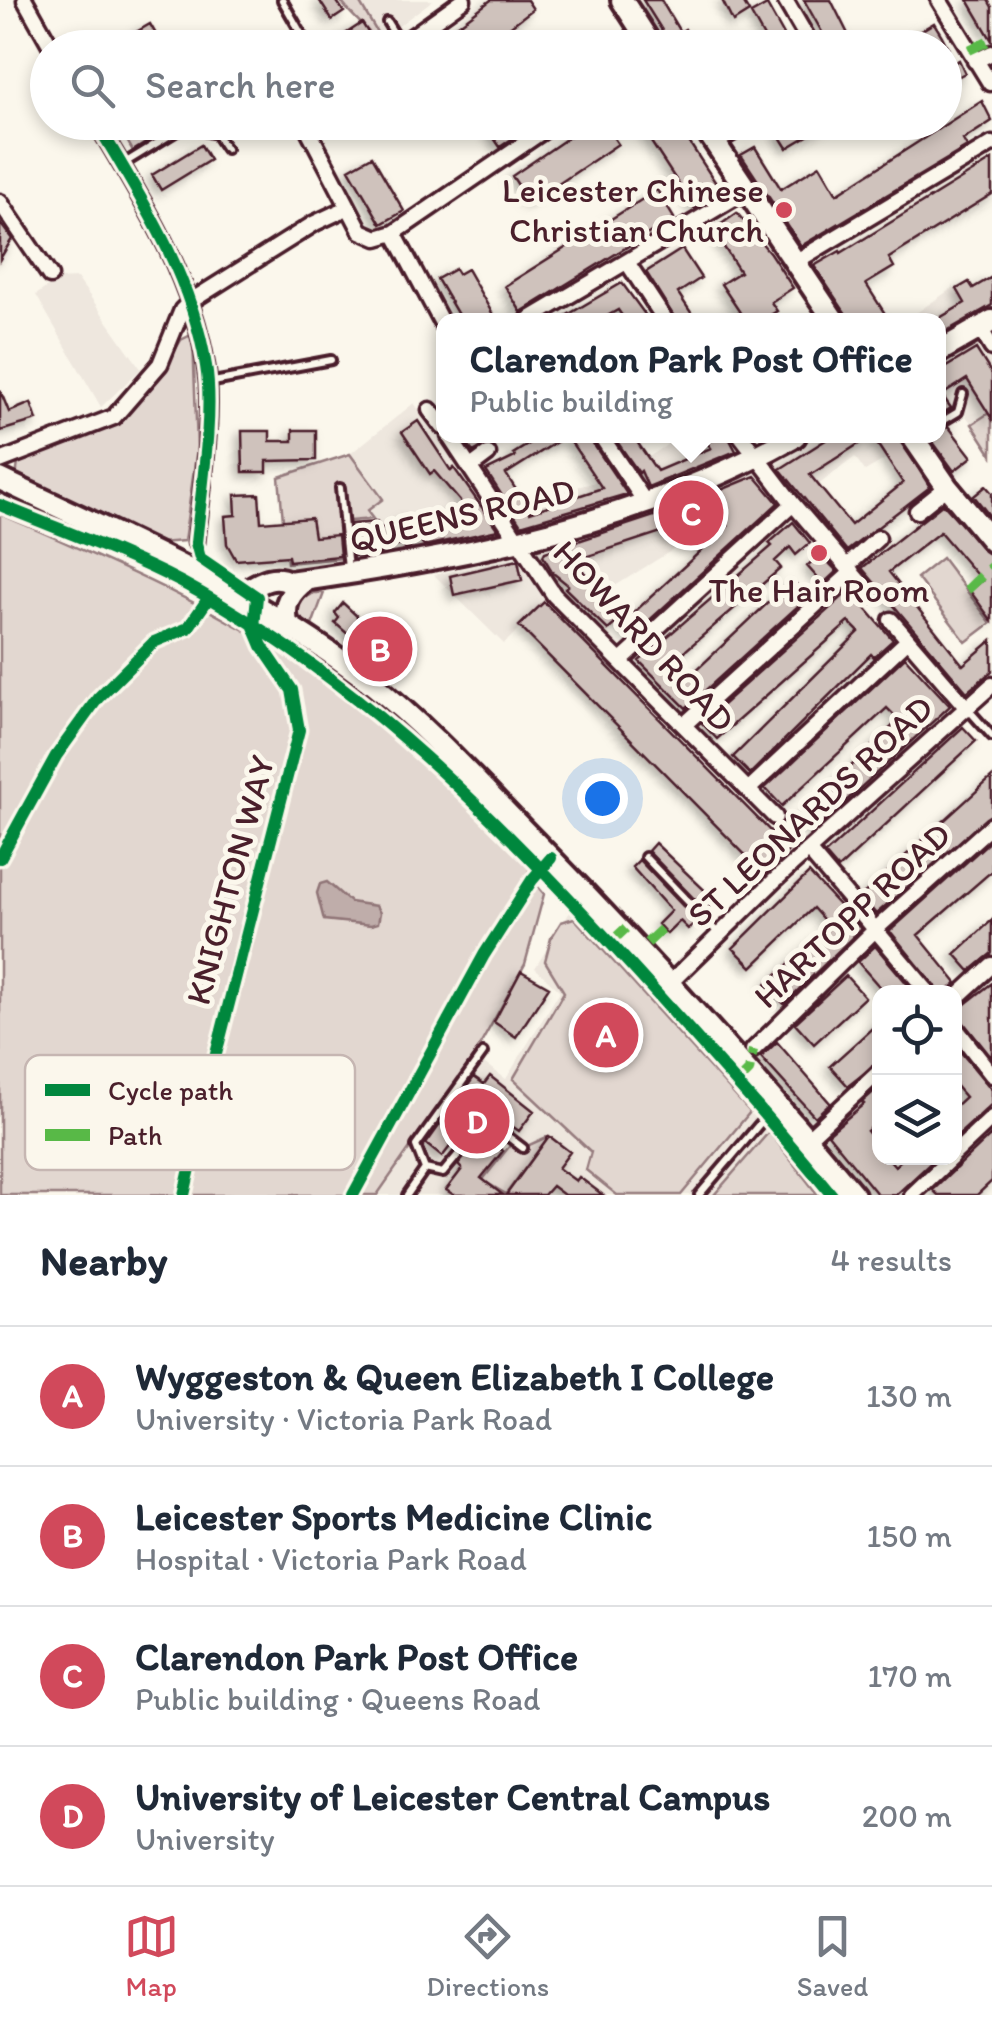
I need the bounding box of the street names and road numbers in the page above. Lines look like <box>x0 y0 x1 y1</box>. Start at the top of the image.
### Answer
street label: QUEENS ROAD <box>345 469 579 561</box>
street label: HOWARD ROAD <box>544 531 744 741</box>
street label: ST LEONARDS ROAD <box>678 686 942 936</box>
street label: KNIGHTON WAY <box>177 751 283 1009</box>
street label: HARTOPP ROAD <box>745 813 959 1017</box>

